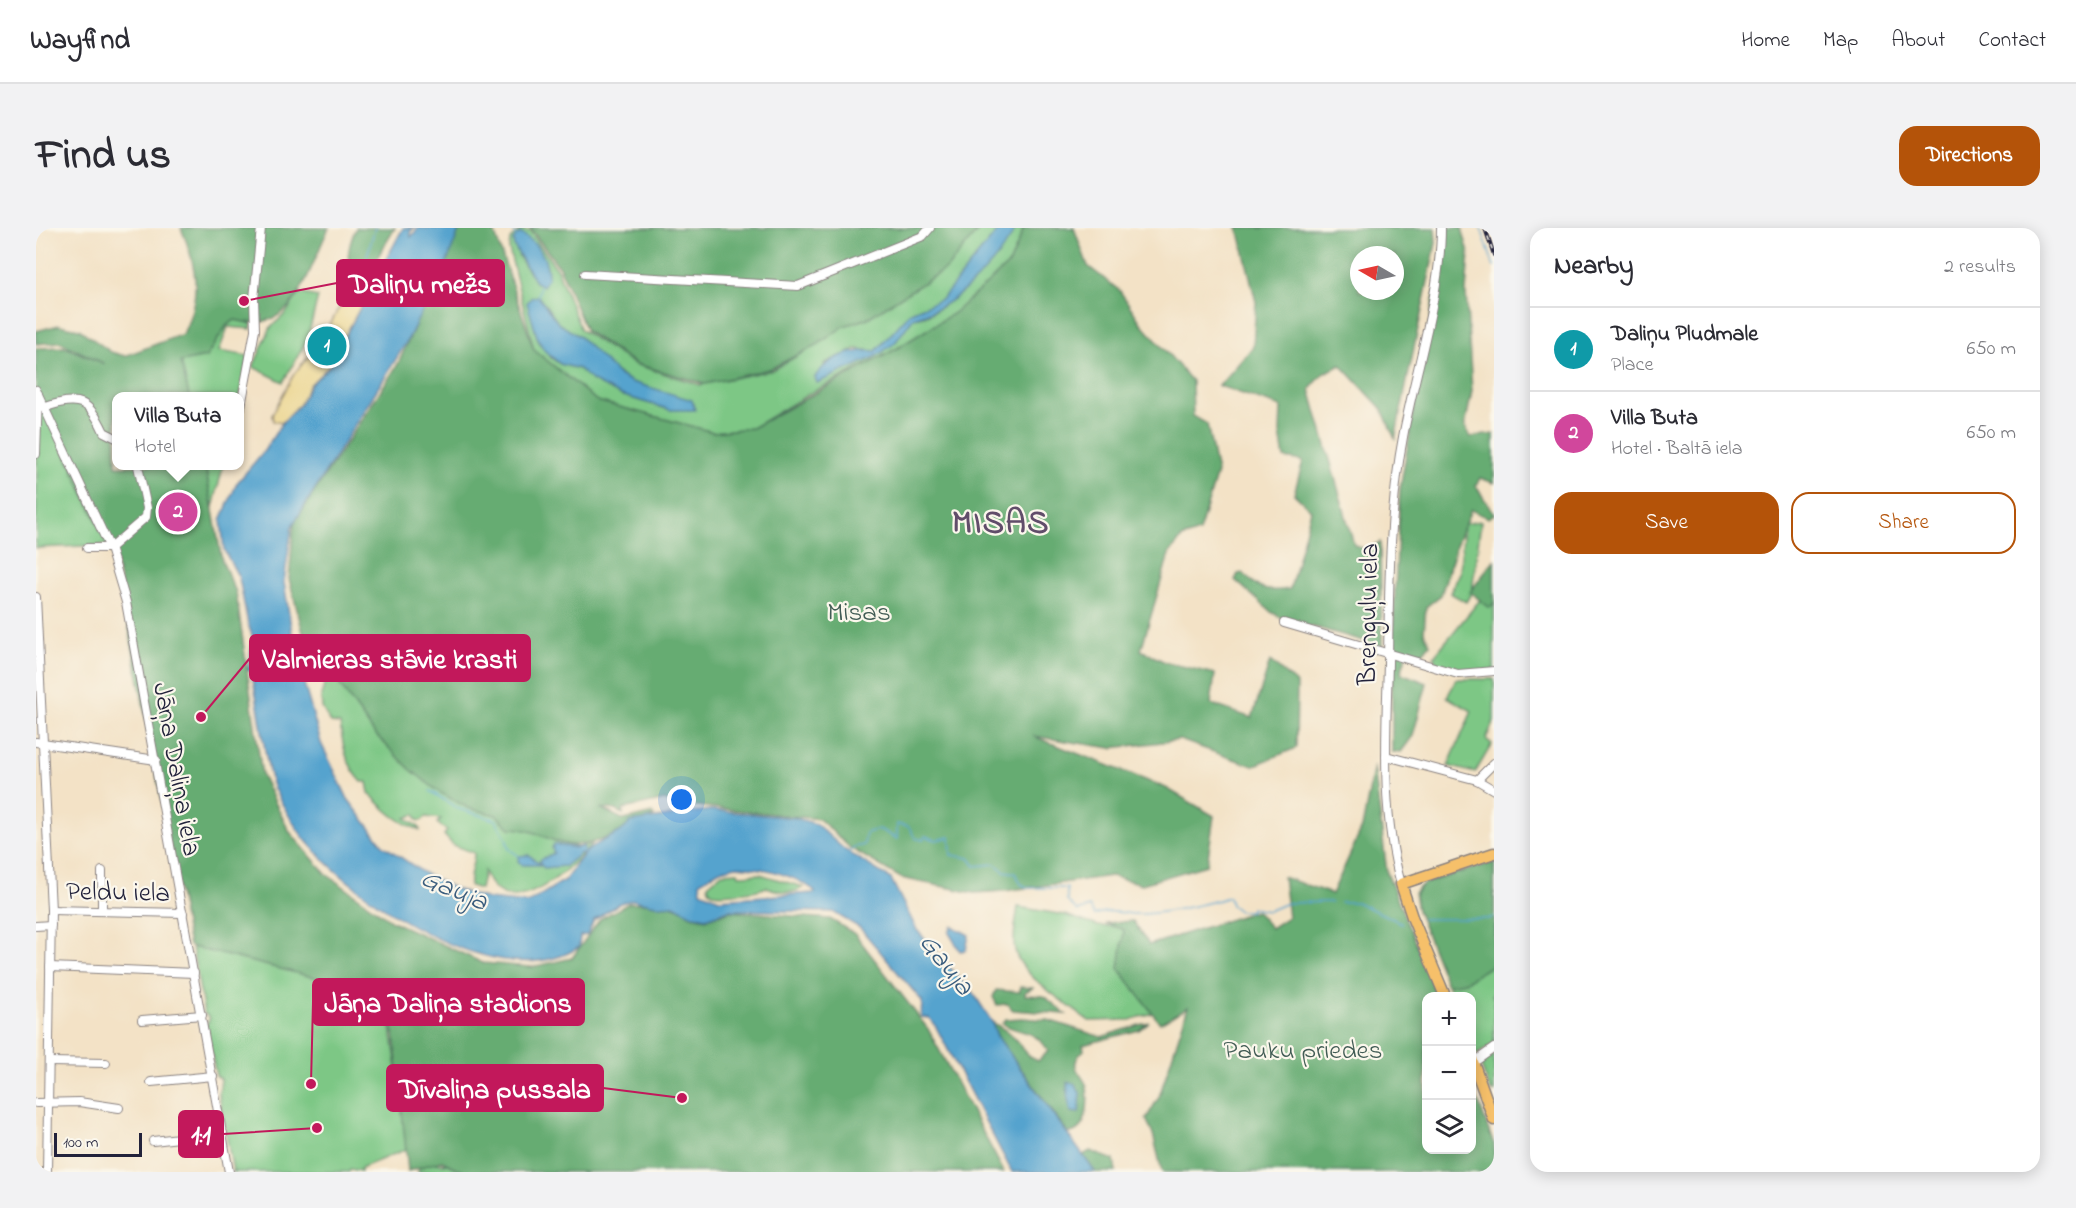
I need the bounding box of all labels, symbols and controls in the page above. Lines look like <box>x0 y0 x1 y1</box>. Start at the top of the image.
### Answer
text: Wayfind <box>30 21 130 62</box>
text: Home <box>1741 26 1790 56</box>
text: Map <box>1823 26 1858 56</box>
text: About <box>1891 26 1945 56</box>
text: Contact <box>1978 26 2046 56</box>
text: Find us <box>36 126 171 187</box>
button: Directions <box>1899 126 2040 186</box>
north arrow <box>1350 246 1404 300</box>
text: Nearby <box>1554 248 1633 286</box>
text: 2 results <box>1944 253 2016 282</box>
callout: Daliņu mežs <box>337 260 504 306</box>
text: Daliņu mežs <box>347 266 491 307</box>
text: Daliņu Pludmale <box>1611 319 1758 351</box>
pin: 1 <box>308 324 346 368</box>
text: 1 <box>1570 335 1577 364</box>
text: 650 m <box>1967 335 2016 364</box>
text: Place <box>1611 351 1653 380</box>
popup <box>112 392 244 470</box>
text: Villa Buta <box>135 401 221 433</box>
text: Villa Buta <box>1611 403 1698 435</box>
text: 2 <box>1569 419 1578 448</box>
text: 650 m <box>1967 419 2016 448</box>
text: Hotel <box>135 433 176 462</box>
text: Hotel · Baltā iela <box>1611 435 1743 464</box>
pin: 2 <box>158 490 198 534</box>
button: Save <box>1554 492 1779 554</box>
button: Share <box>1791 492 2016 554</box>
district label: MISAS <box>952 500 1050 548</box>
street label: Brenguļu iela <box>1349 543 1390 686</box>
park label: Misas <box>827 594 891 633</box>
callout: Valmieras stāvie krasti <box>250 635 530 681</box>
text: Valmieras stāvie krasti <box>261 641 518 682</box>
street label: Jāņa Daliņa iela <box>141 679 210 859</box>
your location <box>667 785 696 814</box>
water label: Gauja <box>414 859 494 924</box>
street label: Peldu iela <box>66 873 170 914</box>
water label: Gauja <box>908 925 983 1006</box>
callout: Jāņa Daliņa stadions <box>313 979 584 1025</box>
text: Jāņa Daliņa stadions <box>324 985 572 1026</box>
map controls <box>1422 992 1476 1154</box>
button: + <box>1422 992 1476 1046</box>
park label: Pauku priedes <box>1224 1032 1382 1071</box>
button: − <box>1422 1046 1476 1100</box>
callout: Dīvaliņa pussala <box>387 1065 603 1111</box>
text: Dīvaliņa pussala <box>397 1071 591 1112</box>
button: layers <box>1422 1100 1476 1154</box>
callout: 1:1 <box>179 1111 223 1157</box>
text: 1:1 <box>191 1117 211 1158</box>
scale bar <box>54 1130 142 1158</box>
text: 100 m <box>63 1131 98 1155</box>

